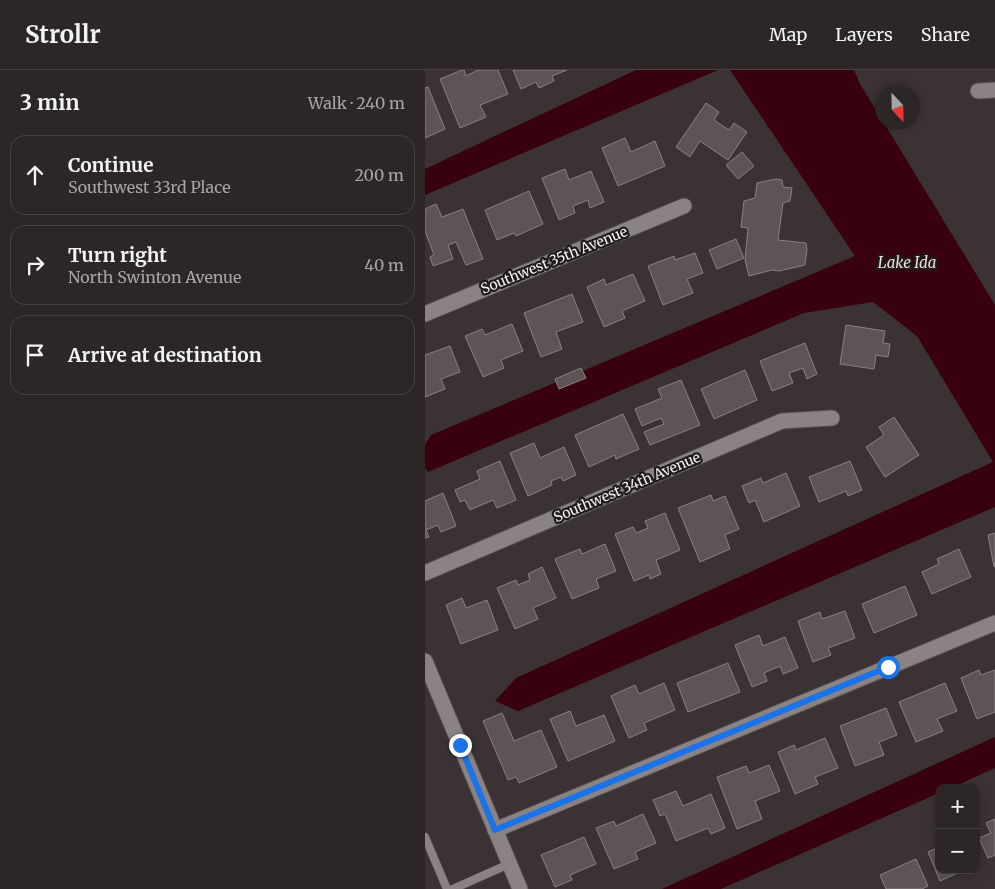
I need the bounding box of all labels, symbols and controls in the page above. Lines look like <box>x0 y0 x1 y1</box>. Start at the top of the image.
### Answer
text: Strollr <box>25 19 101 50</box>
text: Map <box>769 23 807 46</box>
text: Layers <box>835 23 893 46</box>
text: Share <box>921 23 970 46</box>
north arrow <box>875 85 920 130</box>
text: 3 min <box>20 89 79 116</box>
text: Walk · 240 m <box>308 93 405 113</box>
text: Continue <box>68 153 154 177</box>
icon: ahead <box>21 161 49 189</box>
text: 200 m <box>354 165 404 185</box>
text: Southwest 33rd Place <box>68 177 231 197</box>
street label: Southwest 35th Avenue <box>478 222 630 298</box>
text: Turn right <box>68 243 167 267</box>
icon: right <box>21 251 49 279</box>
water label: Lake Ida <box>878 253 936 272</box>
text: 40 m <box>364 255 404 275</box>
text: North Swinton Avenue <box>68 267 241 287</box>
icon: arrive <box>21 341 49 369</box>
text: Arrive at destination <box>68 343 262 367</box>
street label: Southwest 34th Avenue <box>551 448 703 526</box>
route start <box>877 656 900 679</box>
route end <box>449 734 472 757</box>
map controls <box>935 784 980 874</box>
button: + <box>935 784 980 829</box>
button: − <box>935 829 980 874</box>

